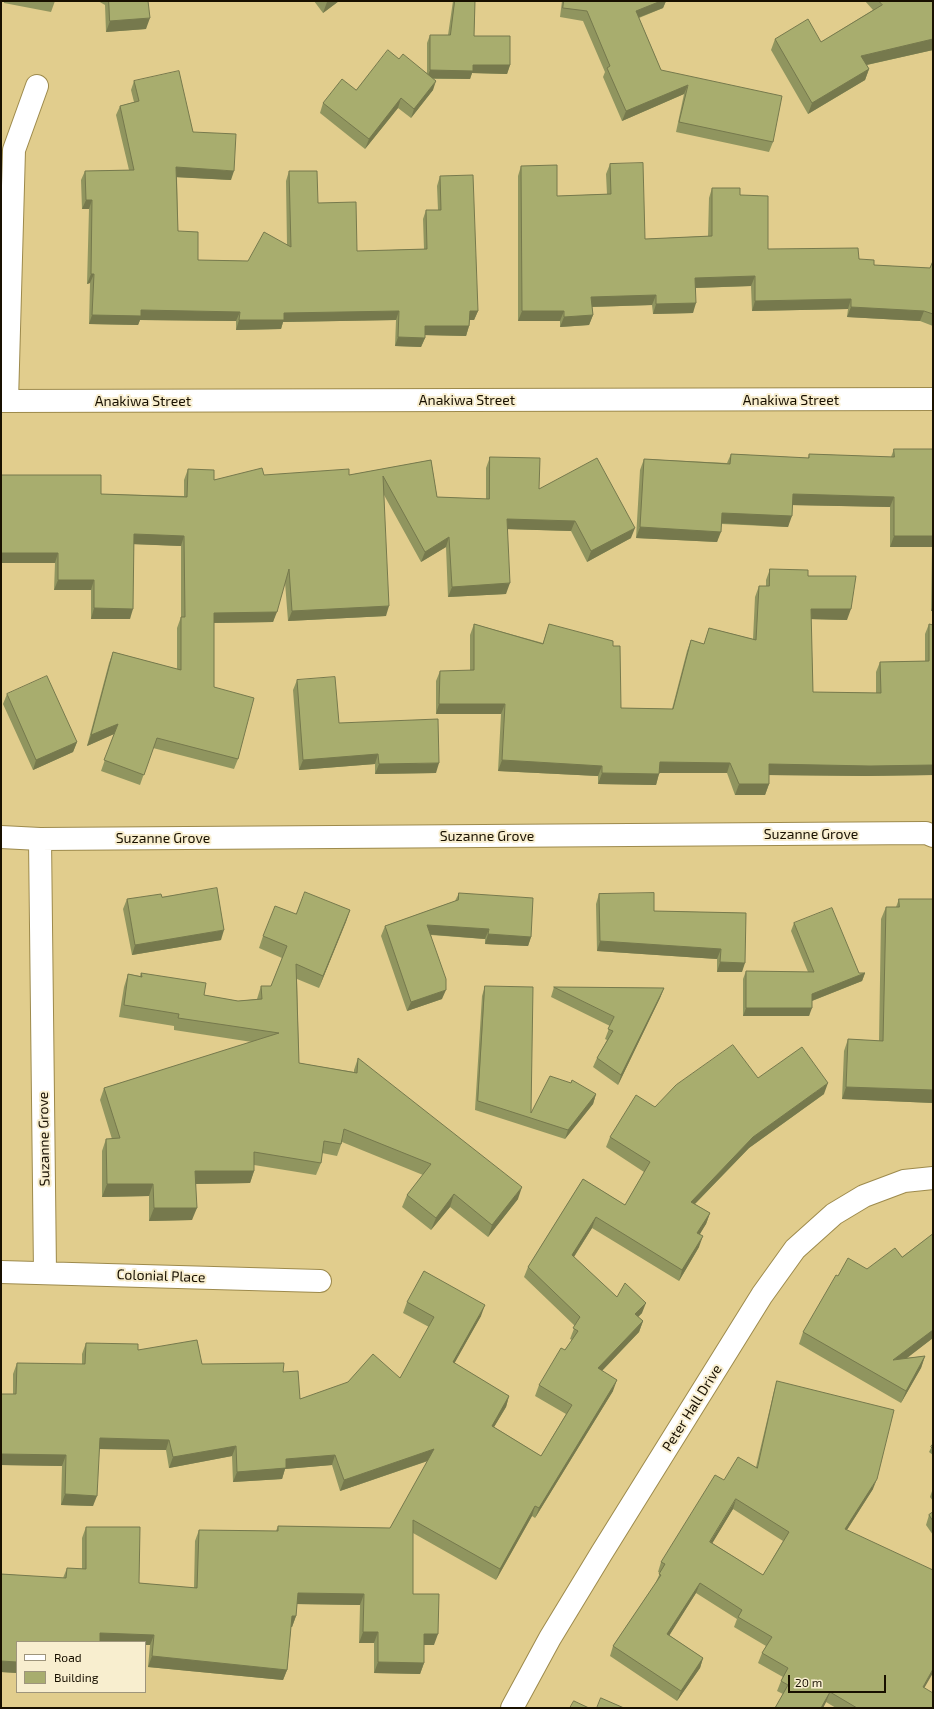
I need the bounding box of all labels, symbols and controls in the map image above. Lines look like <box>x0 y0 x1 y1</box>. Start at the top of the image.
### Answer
street label: Anakiwa Street <box>419 392 515 408</box>
street label: Anakiwa Street <box>743 392 839 408</box>
street label: Anakiwa Street <box>95 393 191 409</box>
street label: Suzanne Grove <box>764 826 858 842</box>
street label: Suzanne Grove <box>440 828 534 844</box>
street label: Suzanne Grove <box>116 830 210 846</box>
street label: Suzanne Grove <box>35 1092 53 1186</box>
street label: Colonial Place <box>116 1266 206 1286</box>
street label: Peter Hall Drive <box>659 1362 725 1454</box>
legend <box>16 1641 146 1693</box>
text: Road <box>54 1650 82 1664</box>
scale bar <box>790 1667 888 1693</box>
text: Building <box>54 1670 98 1684</box>
text: 20 m <box>795 1675 822 1689</box>

